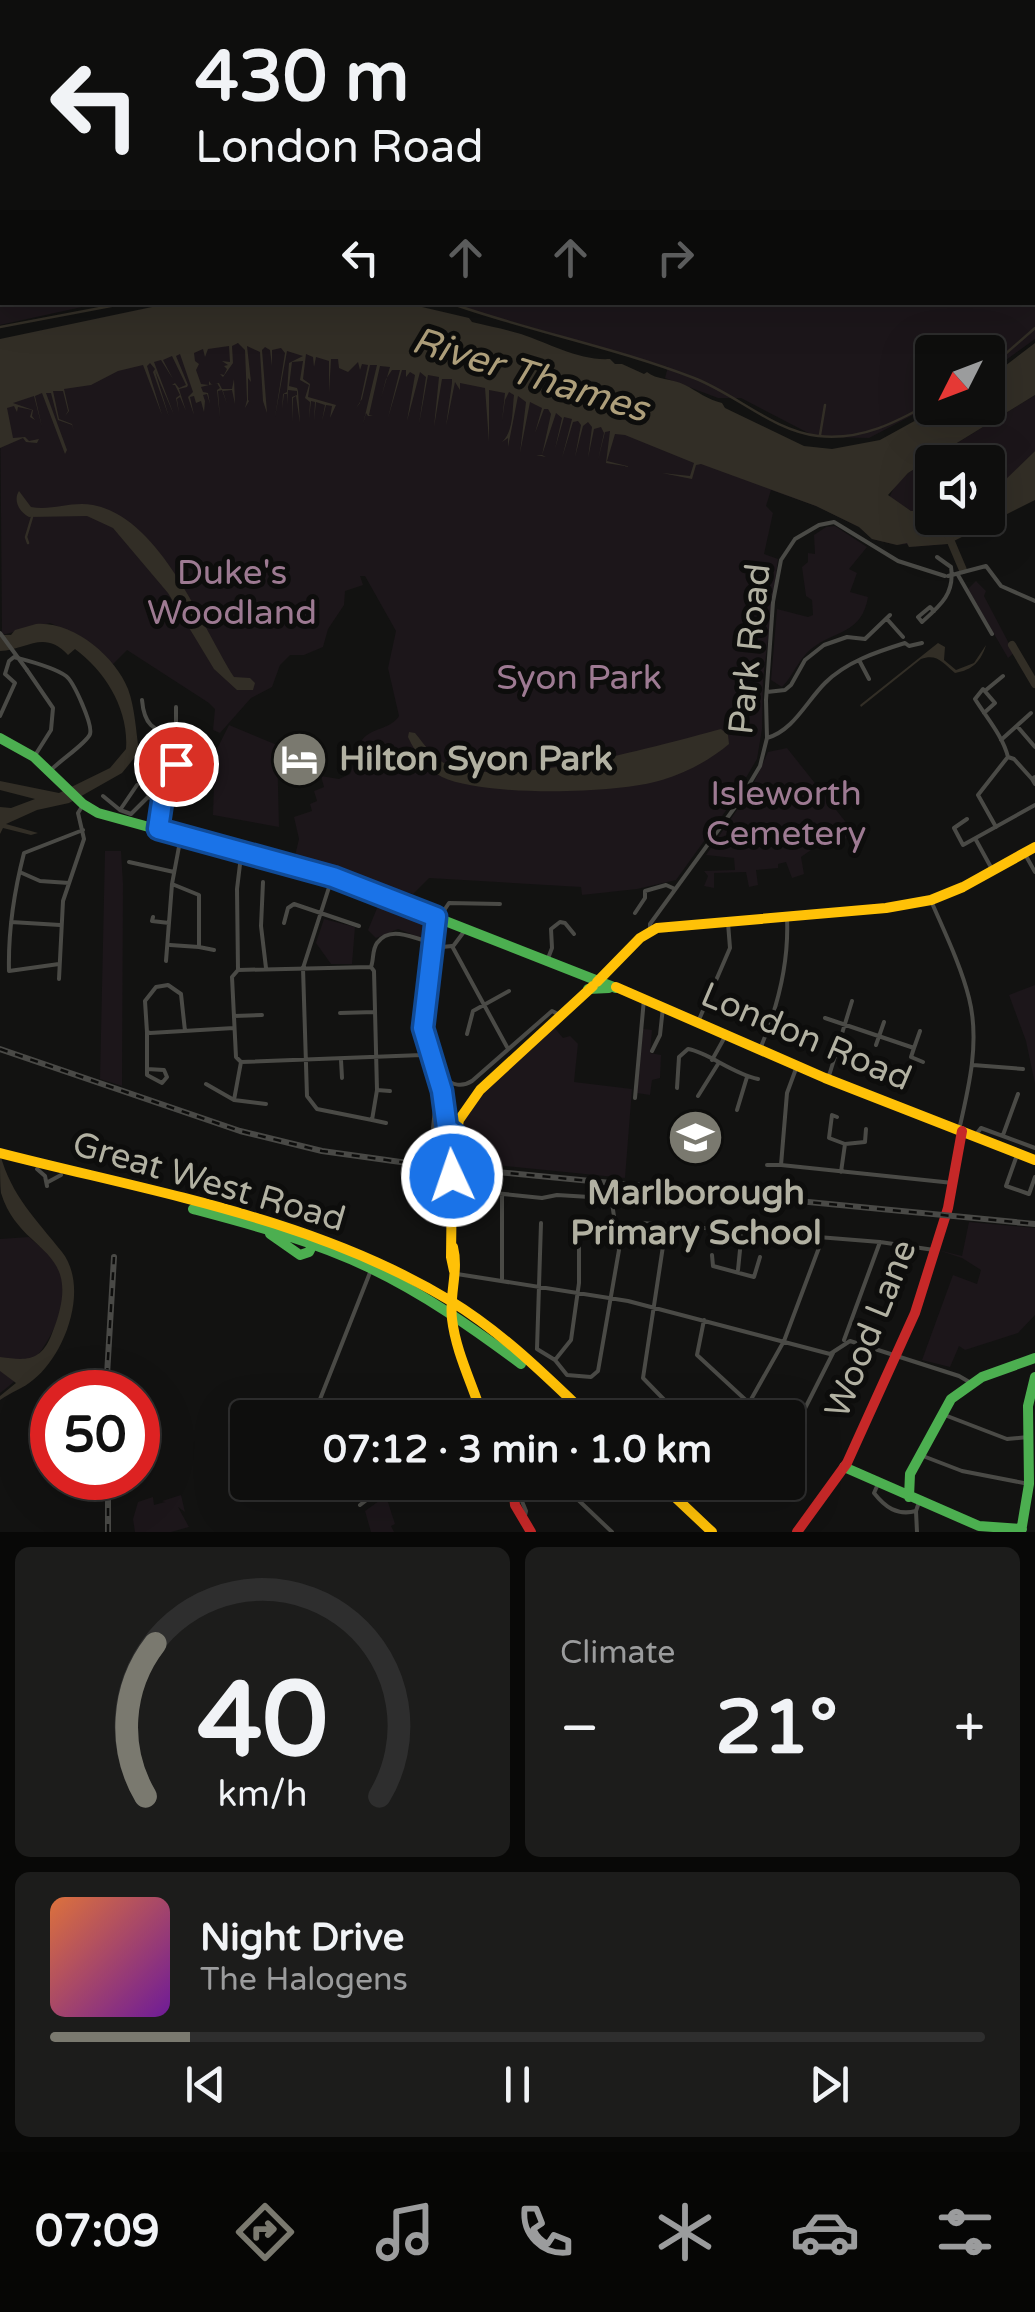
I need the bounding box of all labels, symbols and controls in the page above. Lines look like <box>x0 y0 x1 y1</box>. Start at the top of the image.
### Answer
text: 430 m <box>195 36 409 120</box>
icon: left <box>30 40 160 170</box>
text: London Road <box>195 121 484 175</box>
icon: left <box>333 230 388 285</box>
icon: ahead <box>438 230 493 285</box>
icon: ahead <box>543 230 598 285</box>
icon: right <box>648 230 703 285</box>
water label: River Thames <box>406 317 656 434</box>
north arrow <box>915 335 1005 425</box>
map controls <box>915 335 1005 535</box>
button: sound <box>915 445 1005 535</box>
park label: Duke's Woodland <box>147 552 317 634</box>
street label: Park Road <box>720 561 780 737</box>
park label: Syon Park <box>496 657 662 699</box>
pin <box>134 722 219 807</box>
hotel icon: Hilton Syon Park <box>270 729 330 789</box>
icon: arrive <box>149 737 204 792</box>
place label: Hilton Syon Park <box>339 738 613 780</box>
park label: Isleworth Cemetery <box>706 773 866 855</box>
street label: London Road <box>694 974 918 1100</box>
school or university icon: Marlborough Primary School <box>666 1107 726 1167</box>
street label: Great West Road <box>68 1123 350 1241</box>
position arrow <box>400 1124 504 1228</box>
place label: Marlborough Primary School <box>570 1172 822 1254</box>
street label: Wood Lane <box>816 1234 926 1424</box>
speed limit sign: 50 <box>30 1370 160 1500</box>
text: 07:12 · 3 min · 1.0 km <box>323 1427 712 1473</box>
text: Climate <box>560 1634 675 1672</box>
text: 40 <box>197 1659 328 1784</box>
text: 21° <box>715 1683 838 1773</box>
text: − <box>560 1696 599 1762</box>
text: + <box>954 1696 985 1762</box>
text: km/h <box>218 1773 307 1816</box>
text: Night Drive <box>200 1915 404 1961</box>
text: The Halogens <box>200 1961 408 1999</box>
icon: previous <box>178 2057 233 2112</box>
icon: pause <box>490 2057 545 2112</box>
icon: next <box>802 2057 857 2112</box>
icon: directions <box>230 2197 300 2267</box>
icon: music <box>370 2197 440 2267</box>
icon: phone <box>510 2197 580 2267</box>
icon: climate <box>650 2197 720 2267</box>
icon: car <box>790 2197 860 2267</box>
icon: filters <box>930 2197 1000 2267</box>
text: 07:09 <box>35 2205 160 2259</box>

